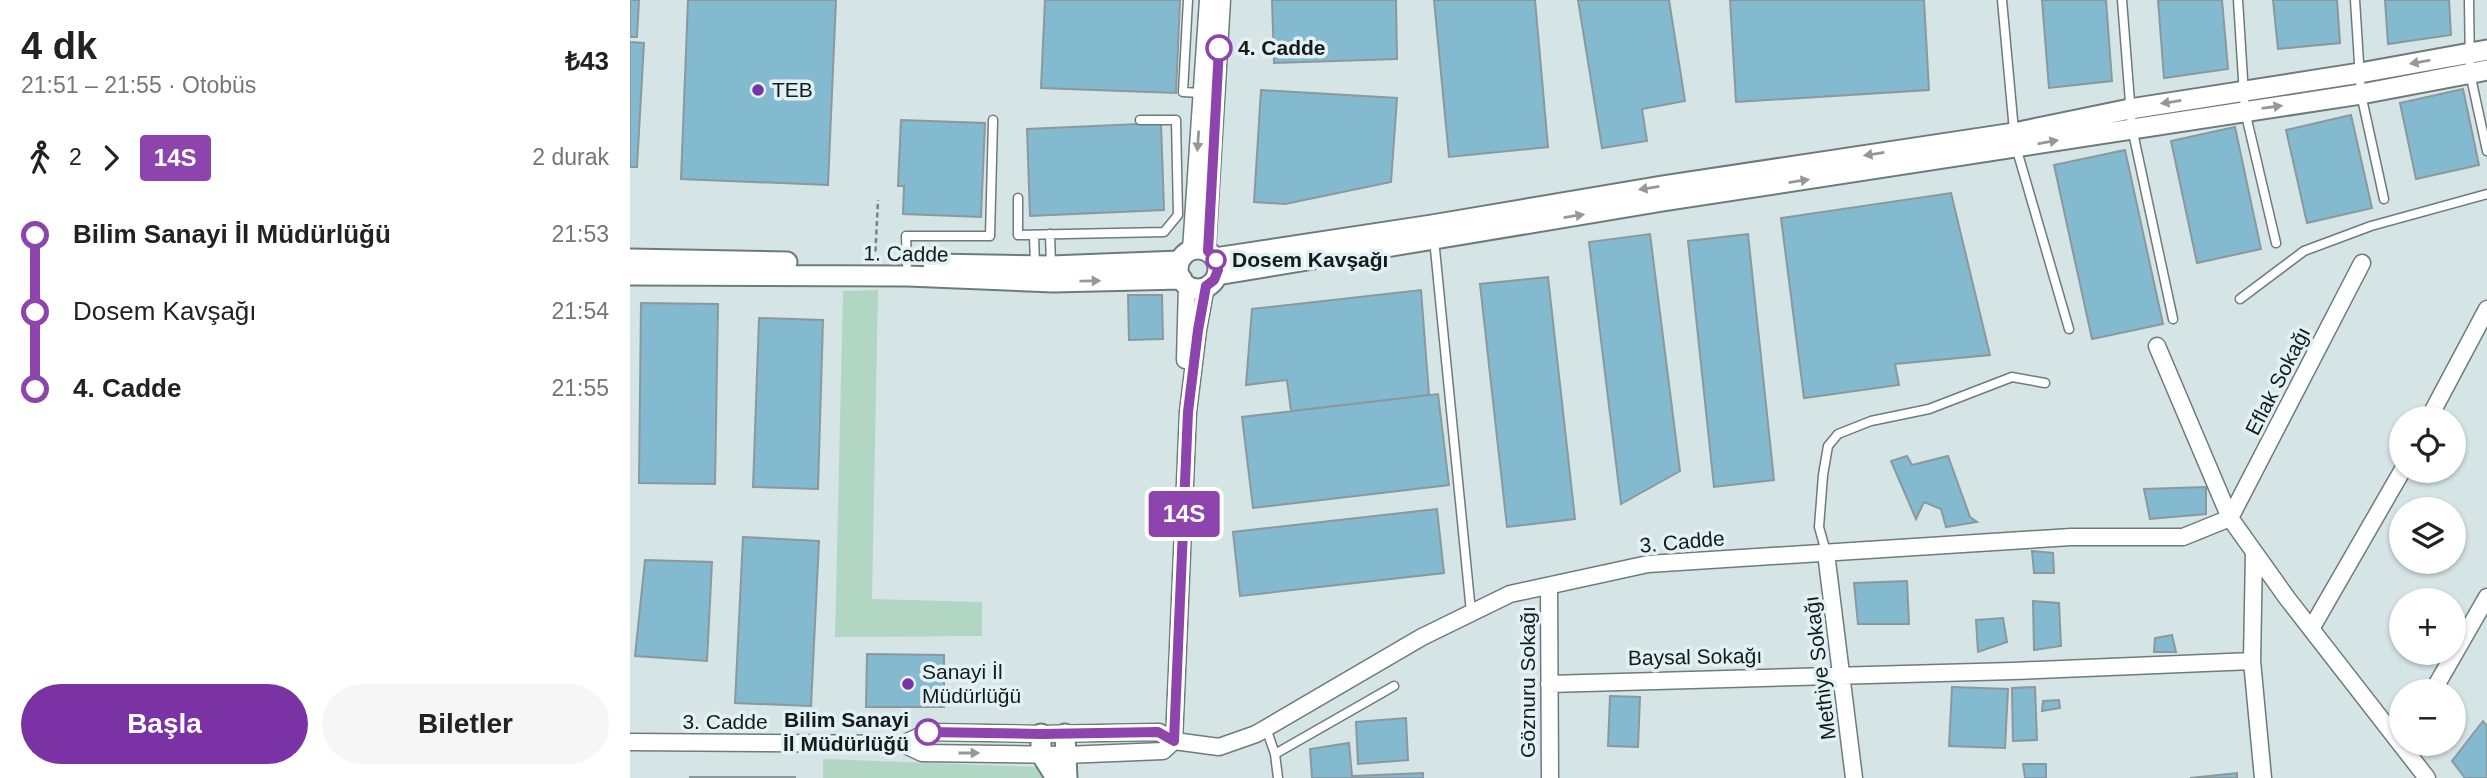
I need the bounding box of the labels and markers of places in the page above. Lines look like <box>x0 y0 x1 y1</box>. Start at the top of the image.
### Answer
marker: 4. Cadde <box>1206 35 1232 61</box>
place label: 4. Cadde <box>1238 36 1326 59</box>
place label: TEB <box>772 78 813 101</box>
marker: TEB <box>750 82 766 98</box>
place label: Dosem Kavşağı <box>1232 248 1388 271</box>
marker: Dosem Kavşağı <box>1206 250 1226 270</box>
place label: Sanayi İl Müdürlüğü <box>922 660 1021 707</box>
marker: Sanayi İl Müdürlüğü <box>900 676 916 692</box>
place label: Bilim Sanayi İl Müdürlüğü <box>783 708 909 755</box>
marker: Bilim Sanayi İl Müdürlüğü <box>915 719 941 745</box>

